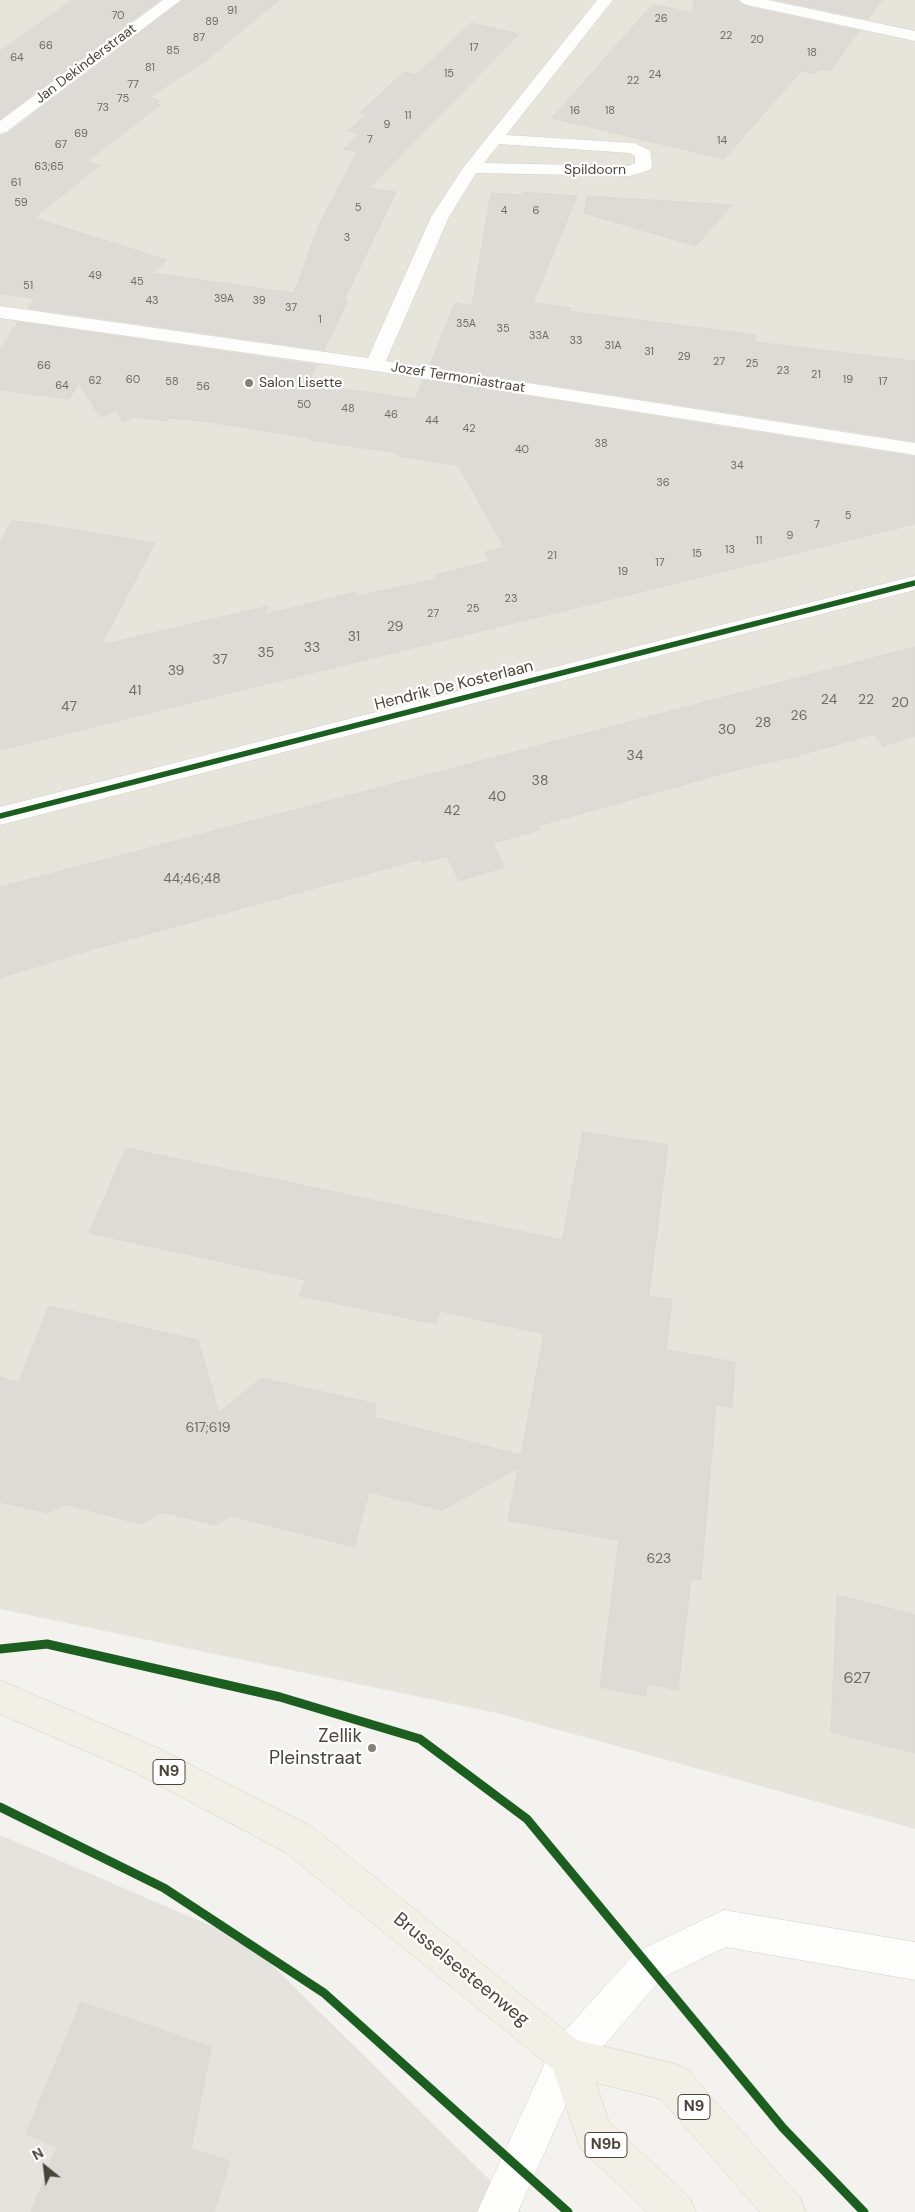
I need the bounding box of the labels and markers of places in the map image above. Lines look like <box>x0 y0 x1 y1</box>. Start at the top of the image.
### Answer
place label: Salon Lisette <box>259 375 342 391</box>
marker: Salon Lisette <box>243 377 255 389</box>
place label: Zellik Pleinstraat <box>269 1726 362 1770</box>
marker: Zellik Pleinstraat <box>366 1742 378 1754</box>

